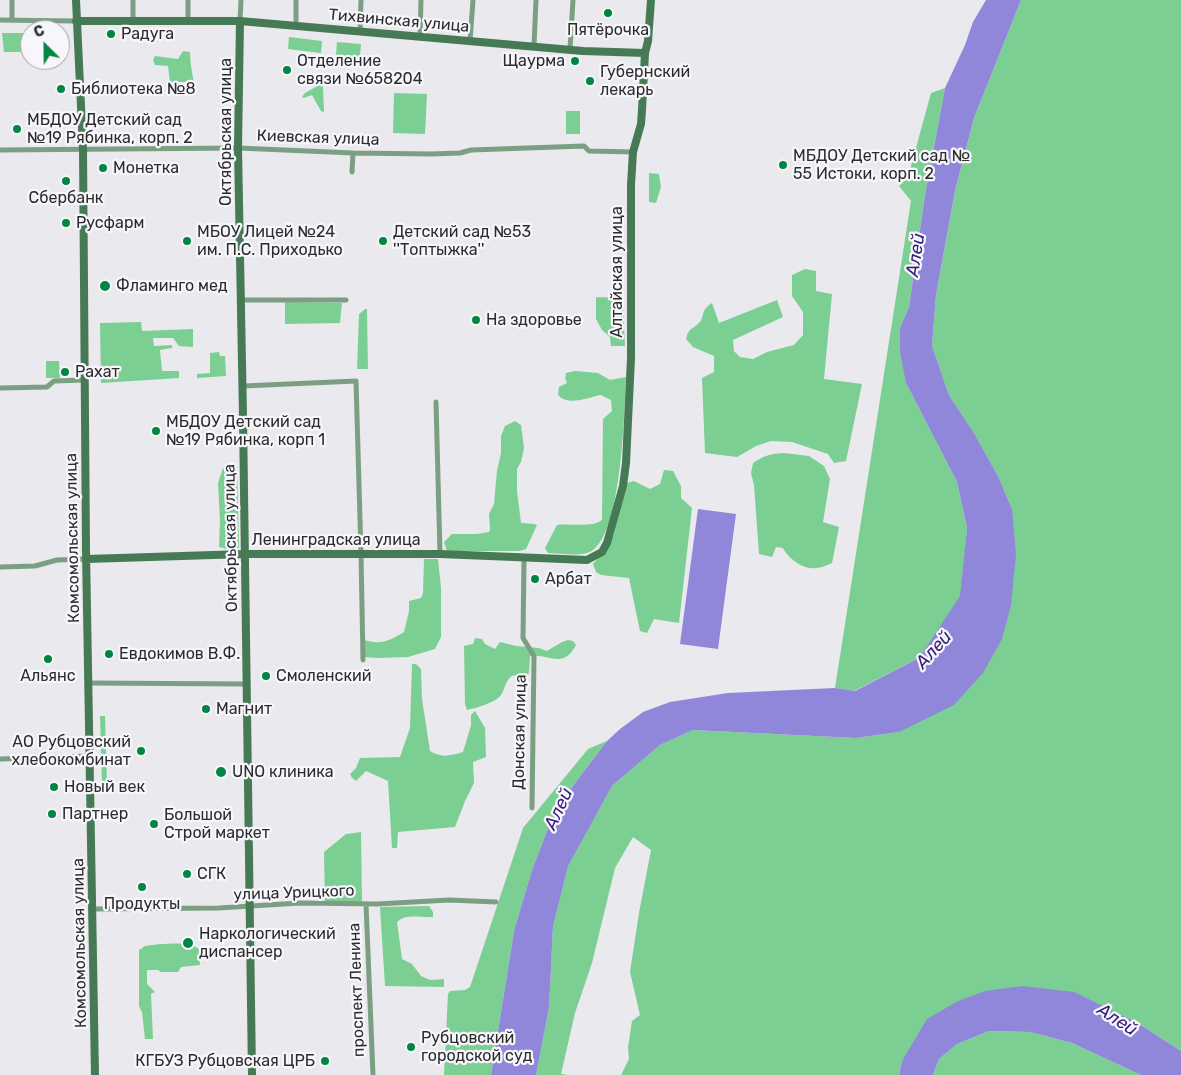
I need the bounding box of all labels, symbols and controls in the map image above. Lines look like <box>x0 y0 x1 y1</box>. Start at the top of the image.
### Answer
street label: Тихвинская улица <box>328 5 470 37</box>
marker: Пятёрочка <box>602 7 614 19</box>
north arrow <box>20 20 70 70</box>
place label: Пятёрочка <box>567 20 649 40</box>
text: С <box>31 22 47 41</box>
place label: Радуга <box>121 24 174 44</box>
marker: Радуга <box>105 28 117 40</box>
place label: Отделение связи №658204 <box>297 51 423 89</box>
place label: Щаурма <box>502 51 565 71</box>
marker: Щаурма <box>569 55 581 67</box>
street label: Октябрьская улица <box>216 58 236 206</box>
place label: Губернский лекарь <box>600 62 690 100</box>
marker: Отделение связи №658204 <box>281 64 293 76</box>
marker: Губернский лекарь <box>584 75 596 87</box>
place label: Библиотека №8 <box>71 79 196 99</box>
marker: Библиотека №8 <box>55 83 67 95</box>
place label: МБДОУ Детский сад №19 Рябинка, корп. 2 <box>27 110 193 148</box>
marker: МБДОУ Детский сад №19 Рябинка, корп. 2 <box>11 123 23 135</box>
street label: Киевская улица <box>256 126 380 150</box>
place label: МБДОУ Детский сад № 55 Истоки, корп. 2 <box>793 146 970 184</box>
place label: Монетка <box>113 158 179 178</box>
marker: МБДОУ Детский сад № 55 Истоки, корп. 2 <box>777 159 789 171</box>
marker: Монетка <box>97 162 109 174</box>
marker: Сбербанк <box>60 175 72 187</box>
place label: Сбербанк <box>29 188 103 208</box>
street label: Алтайская улица <box>607 206 627 338</box>
place label: Русфарм <box>76 213 144 233</box>
marker: Русфарм <box>60 217 72 229</box>
place label: МБОУ Лицей №24 им. П.С. Приходько <box>197 222 343 260</box>
place label: Детский сад №53 ''Топтыжка'' <box>393 222 531 260</box>
water label: Алей <box>902 232 930 278</box>
marker: МБОУ Лицей №24 им. П.С. Приходько <box>181 235 193 247</box>
marker: Детский сад №53 ''Топтыжка'' <box>377 235 389 247</box>
place label: Фламинго мед <box>116 276 227 296</box>
marker: Фламинго мед <box>98 279 112 293</box>
place label: На здоровье <box>486 310 582 330</box>
marker: На здоровье <box>470 314 482 326</box>
place label: Рахат <box>75 362 120 382</box>
marker: Рахат <box>59 366 71 378</box>
place label: МБДОУ Детский сад №19 Рябинка, корп 1 <box>166 412 325 450</box>
marker: МБДОУ Детский сад №19 Рябинка, корп 1 <box>150 425 162 437</box>
street label: Комсомольская улица <box>62 453 84 623</box>
street label: Октябрьская улица <box>220 464 242 612</box>
street label: Ленинградская улица <box>251 530 421 550</box>
place label: Арбат <box>545 569 592 589</box>
marker: Арбат <box>529 573 541 585</box>
water label: Алей <box>911 627 957 673</box>
place label: Евдокимов В.Ф. <box>119 644 240 664</box>
marker: Евдокимов В.Ф. <box>103 648 115 660</box>
marker: Альянс <box>42 653 54 665</box>
place label: Альянс <box>20 666 76 686</box>
place label: Смоленский <box>276 666 371 686</box>
marker: Смоленский <box>260 670 272 682</box>
street label: Донская улица <box>509 674 531 790</box>
place label: Магнит <box>216 699 272 719</box>
marker: Магнит <box>200 703 212 715</box>
place label: АО Рубцовский хлебокомбинат <box>12 732 131 770</box>
marker: АО Рубцовский хлебокомбинат <box>135 745 147 757</box>
place label: UNO клиника <box>232 762 334 782</box>
marker: UNO клиника <box>214 765 228 779</box>
place label: Новый век <box>64 777 145 797</box>
marker: Новый век <box>48 781 60 793</box>
water label: Алей <box>540 785 578 833</box>
place label: Партнер <box>62 804 128 824</box>
place label: Большой Строй маркет <box>164 805 270 843</box>
marker: Партнер <box>46 808 58 820</box>
marker: Большой Строй маркет <box>148 818 160 830</box>
street label: Комсомольская улица <box>69 858 91 1028</box>
place label: СГК <box>197 864 226 884</box>
marker: СГК <box>181 868 193 880</box>
marker: Продукты <box>136 881 148 893</box>
street label: улица Урицкого <box>233 881 355 905</box>
place label: Продукты <box>104 894 180 914</box>
street label: проспект Ленина <box>345 922 369 1058</box>
place label: Наркологический диспансер <box>199 924 336 962</box>
marker: Наркологический диспансер <box>181 936 195 950</box>
water label: Алей <box>1093 999 1141 1041</box>
place label: Рубцовский городской суд <box>421 1028 532 1066</box>
marker: Рубцовский городской суд <box>405 1041 417 1053</box>
place label: КГБУЗ Рубцовская ЦРБ <box>135 1051 315 1071</box>
marker: КГБУЗ Рубцовская ЦРБ <box>319 1055 331 1067</box>

